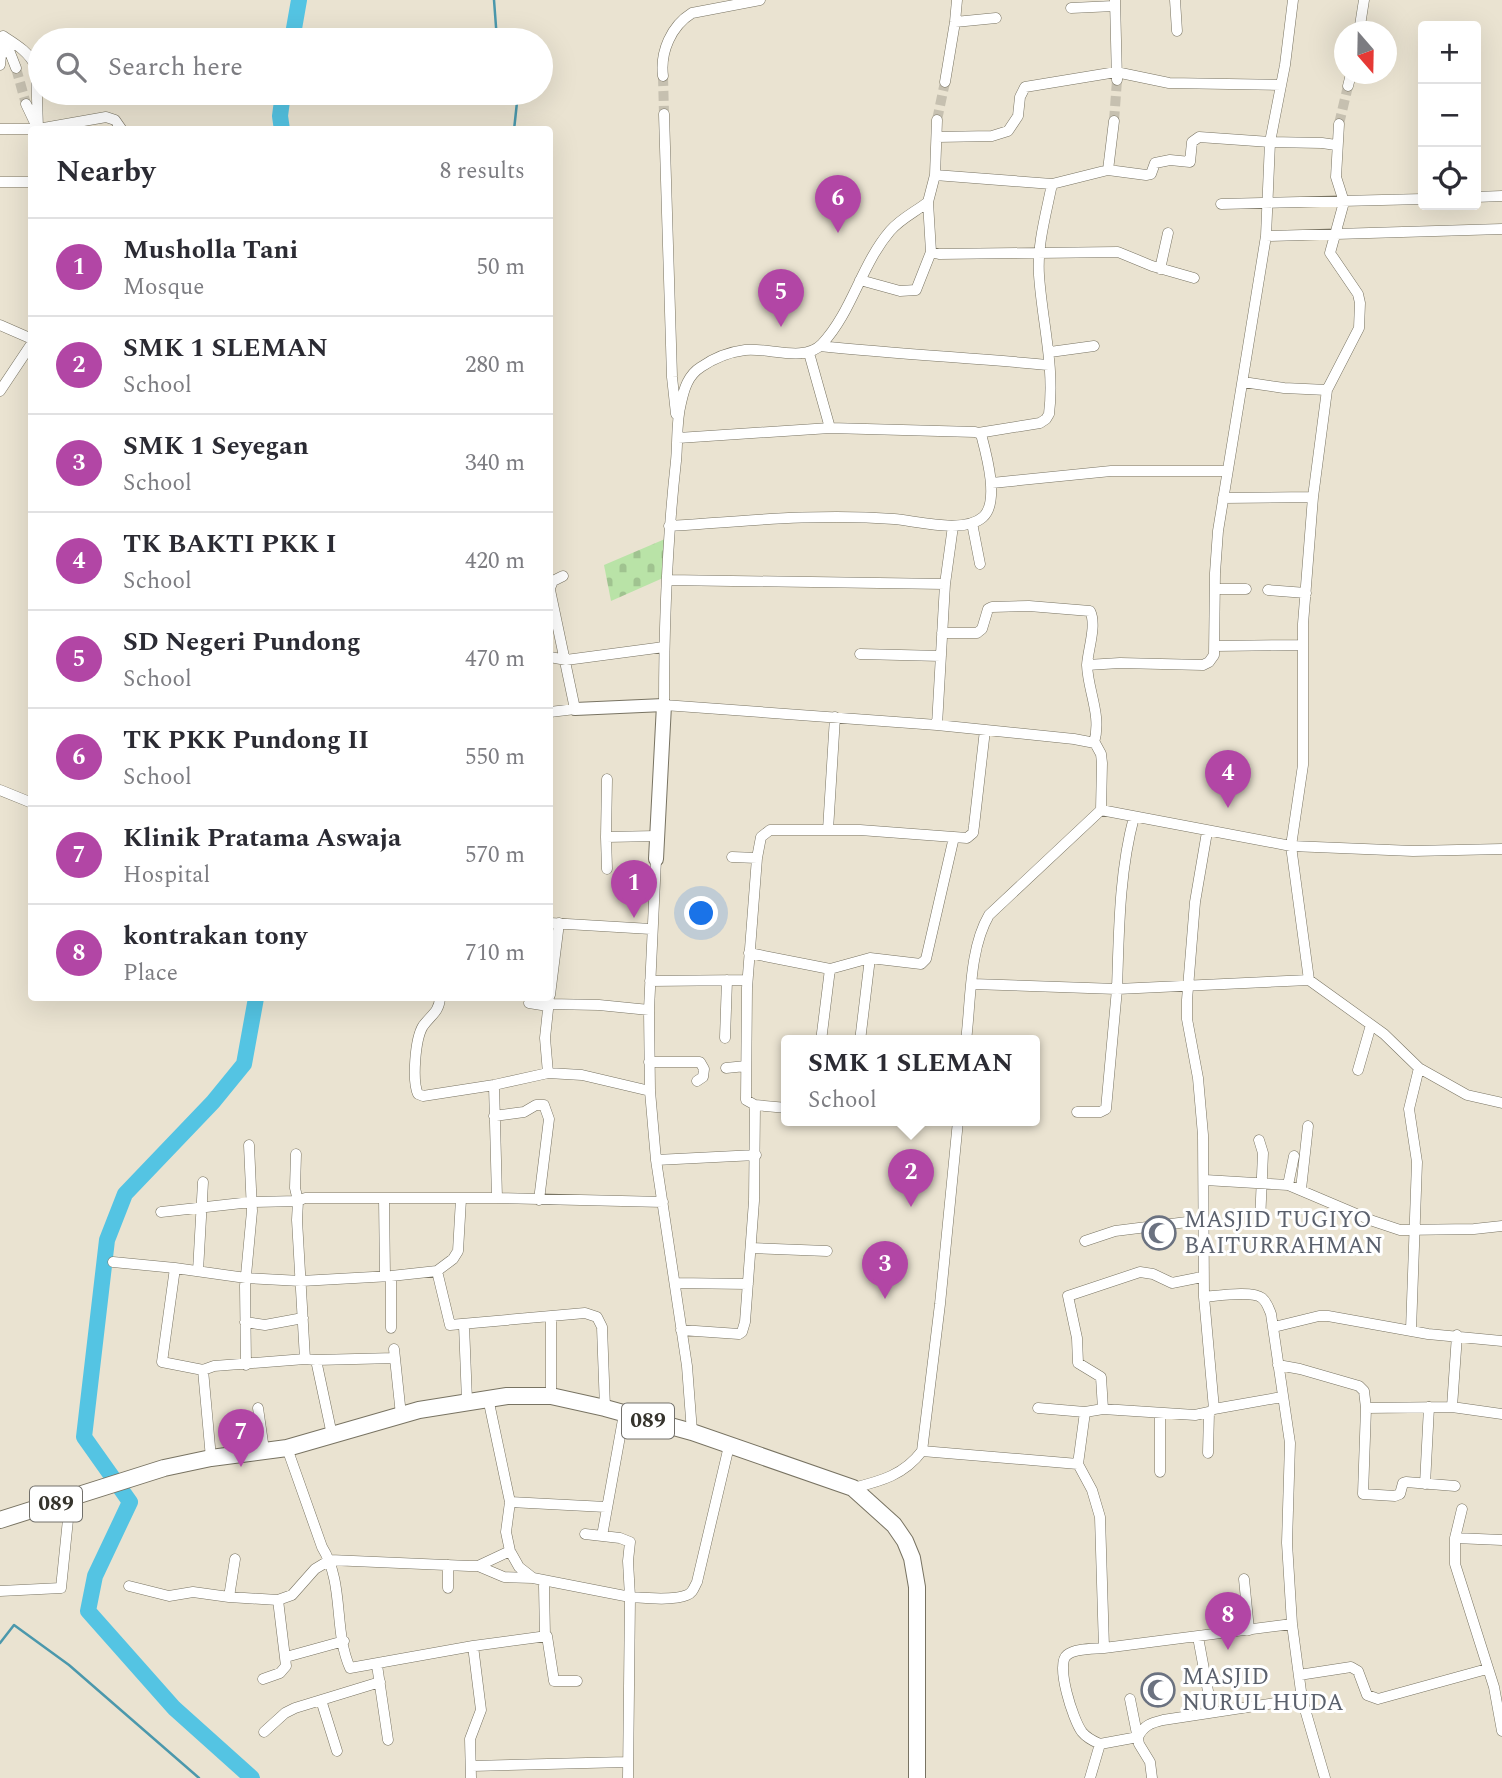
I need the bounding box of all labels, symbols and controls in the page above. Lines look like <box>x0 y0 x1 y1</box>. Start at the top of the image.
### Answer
north arrow <box>1334 21 1397 84</box>
map controls <box>1418 21 1481 210</box>
button: + <box>1418 21 1481 84</box>
search box <box>28 28 553 105</box>
text: Search here <box>108 47 243 87</box>
icon: search <box>52 48 90 86</box>
button: − <box>1418 84 1481 147</box>
button: locate <box>1418 147 1481 210</box>
text: Nearby <box>56 149 155 195</box>
text: 8 results <box>440 154 525 189</box>
pin: 6 <box>815 175 861 233</box>
text: Musholla Tani <box>123 230 298 270</box>
text: 1 <box>73 250 85 285</box>
text: 50 m <box>476 250 525 285</box>
pin: 5 <box>758 269 804 327</box>
text: Mosque <box>123 270 204 305</box>
text: SMK 1 SLEMAN <box>123 328 328 368</box>
text: 2 <box>73 348 85 383</box>
text: 280 m <box>465 348 525 383</box>
text: School <box>123 368 192 403</box>
text: SMK 1 Seyegan <box>123 426 309 466</box>
text: 3 <box>73 446 85 481</box>
text: 340 m <box>465 446 525 481</box>
text: School <box>123 466 192 501</box>
text: TK BAKTI PKK I <box>123 524 336 564</box>
text: 4 <box>73 544 85 579</box>
text: 420 m <box>465 544 525 579</box>
text: School <box>123 564 192 599</box>
text: SD Negeri Pundong <box>123 622 361 662</box>
text: 5 <box>73 642 85 677</box>
text: 470 m <box>465 642 525 677</box>
text: School <box>123 662 192 697</box>
text: TK PKK Pundong II <box>123 720 369 760</box>
text: 6 <box>73 740 85 775</box>
text: 550 m <box>465 740 525 775</box>
pin: 4 <box>1205 750 1251 808</box>
text: School <box>123 760 192 795</box>
text: Klinik Pratama Aswaja <box>123 818 402 858</box>
text: 7 <box>73 838 85 873</box>
text: 570 m <box>465 838 525 873</box>
text: Hospital <box>123 858 210 893</box>
pin: 1 <box>611 860 657 918</box>
your location <box>684 896 718 930</box>
text: kontrakan tony <box>123 916 307 956</box>
text: 8 <box>73 936 85 971</box>
text: 710 m <box>465 936 525 971</box>
text: Place <box>123 956 178 991</box>
popup <box>781 1035 1040 1126</box>
text: SMK 1 SLEMAN <box>808 1043 1013 1083</box>
text: School <box>808 1083 877 1118</box>
pin: 2 <box>888 1149 934 1207</box>
place label: MASJID TUGIYO BAITURRAHMAN <box>1184 1203 1383 1264</box>
mosque icon: MASJID TUGIYO BAITURRAHMAN <box>1140 1214 1178 1252</box>
pin: 3 <box>862 1241 908 1299</box>
road number: 089 <box>622 1404 674 1438</box>
pin: 7 <box>218 1409 264 1467</box>
road number: 089 <box>30 1486 82 1522</box>
pin: 8 <box>1205 1592 1251 1650</box>
place label: MASJID NURUL HUDA <box>1182 1660 1344 1721</box>
mosque icon: MASJID NURUL HUDA <box>1139 1671 1177 1709</box>

